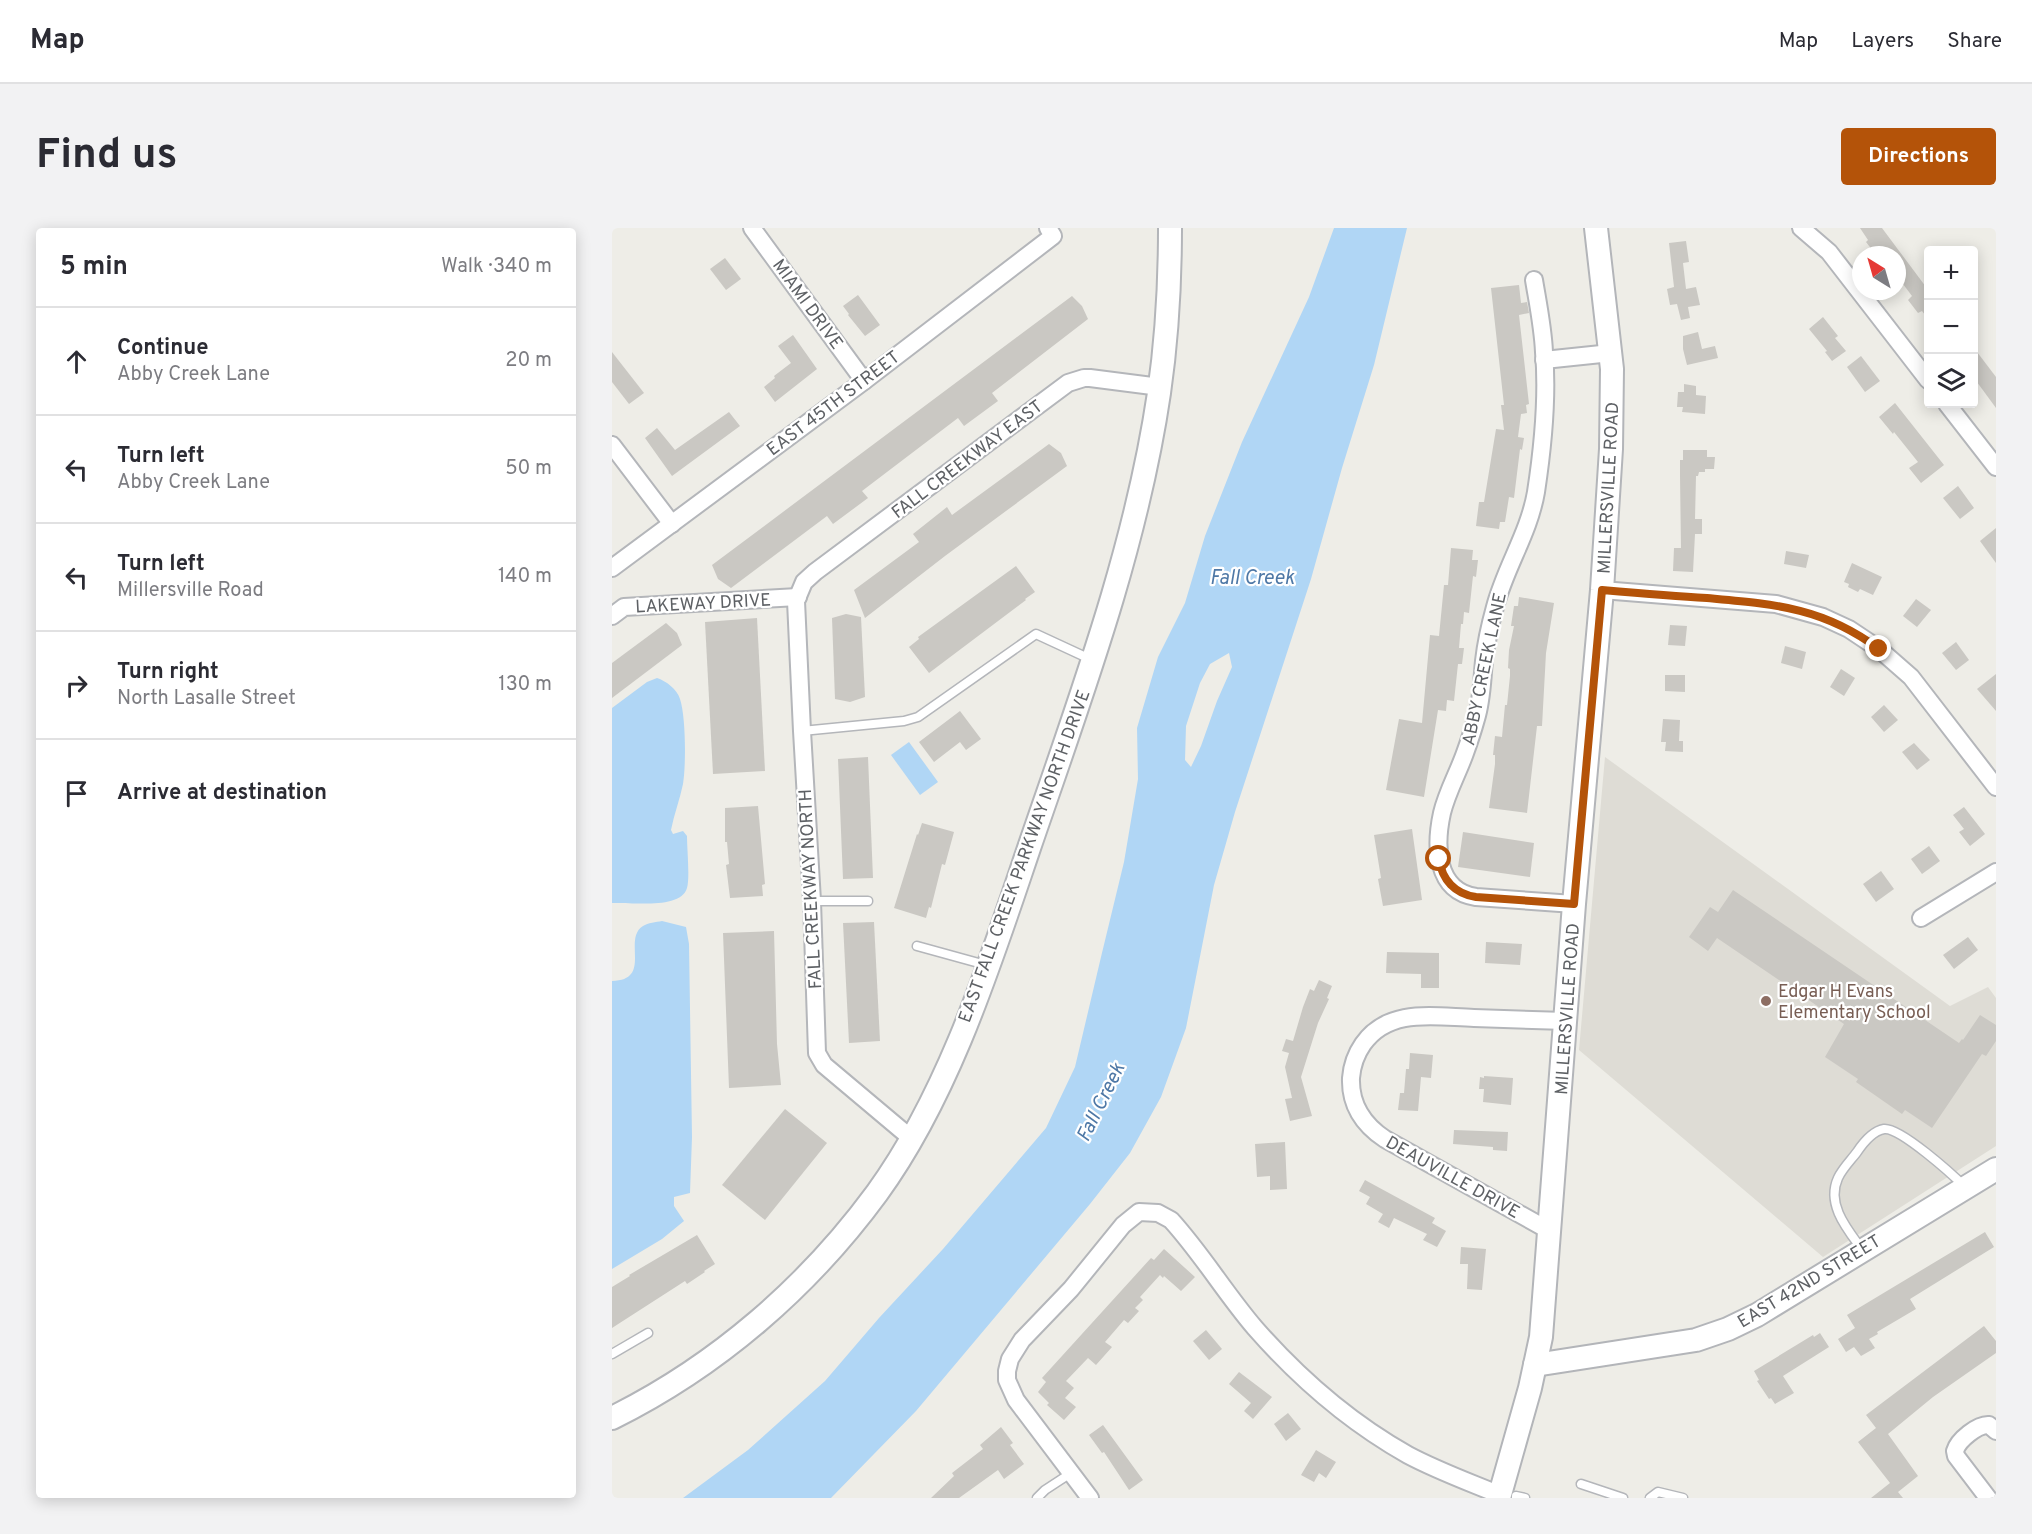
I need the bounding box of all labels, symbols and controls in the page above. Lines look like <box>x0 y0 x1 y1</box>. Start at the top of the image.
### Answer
text: Map <box>30 23 85 59</box>
text: Map <box>1779 28 1818 55</box>
text: Layers <box>1851 28 1914 55</box>
text: Share <box>1947 28 2002 55</box>
button: Directions <box>1841 128 1996 185</box>
text: Find us <box>36 130 177 183</box>
north arrow <box>1852 246 1906 300</box>
map controls <box>1924 246 1978 408</box>
button: + <box>1924 246 1978 300</box>
text: 5 min <box>60 251 128 284</box>
text: Walk · 340 m <box>441 254 552 280</box>
street label: MIAMI DRIVE <box>766 255 847 355</box>
button: − <box>1924 300 1978 354</box>
text: Continue <box>117 335 208 362</box>
icon: ahead <box>60 345 93 378</box>
street label: EAST 45TH STREET <box>763 346 905 462</box>
text: 20 m <box>505 348 552 374</box>
button: layers <box>1924 354 1978 408</box>
text: Abby Creek Lane <box>117 362 270 388</box>
street label: FALL CREEKWAY EAST <box>888 396 1048 525</box>
street label: MILLERSVILLE ROAD <box>1594 401 1625 575</box>
text: Turn left <box>117 443 205 470</box>
icon: left <box>60 453 93 486</box>
text: 50 m <box>505 456 552 482</box>
text: Abby Creek Lane <box>117 470 270 496</box>
text: Turn left <box>117 551 205 578</box>
icon: left <box>60 561 93 594</box>
text: 140 m <box>498 564 552 590</box>
water label: Fall Creek <box>1210 566 1295 592</box>
text: Millersville Road <box>117 578 264 604</box>
street label: LAKEWAY DRIVE <box>635 589 772 620</box>
street label: ABBY CREEK LANE <box>1458 591 1513 748</box>
route end <box>1865 635 1891 661</box>
text: Turn right <box>117 659 219 686</box>
icon: right <box>60 669 93 702</box>
text: 130 m <box>498 672 552 698</box>
text: North Lasalle Street <box>117 686 296 712</box>
street label: EAST FALL CREEK PARKWAY NORTH DRIVE <box>954 687 1097 1026</box>
icon: arrive <box>60 777 93 810</box>
text: Arrive at destination <box>117 780 327 807</box>
street label: FALL CREEKWAY NORTH <box>795 788 828 990</box>
route start <box>1425 845 1451 871</box>
street label: MILLERSVILLE ROAD <box>1551 922 1586 1096</box>
place label: Edgar H Evans Elementary School <box>1778 981 1931 1025</box>
marker: Edgar H Evans Elementary School <box>1759 994 1773 1008</box>
water label: Fall Creek <box>1072 1058 1132 1147</box>
street label: DEAUVILLE DRIVE <box>1381 1132 1524 1225</box>
street label: EAST 42ND STREET <box>1734 1230 1886 1334</box>

